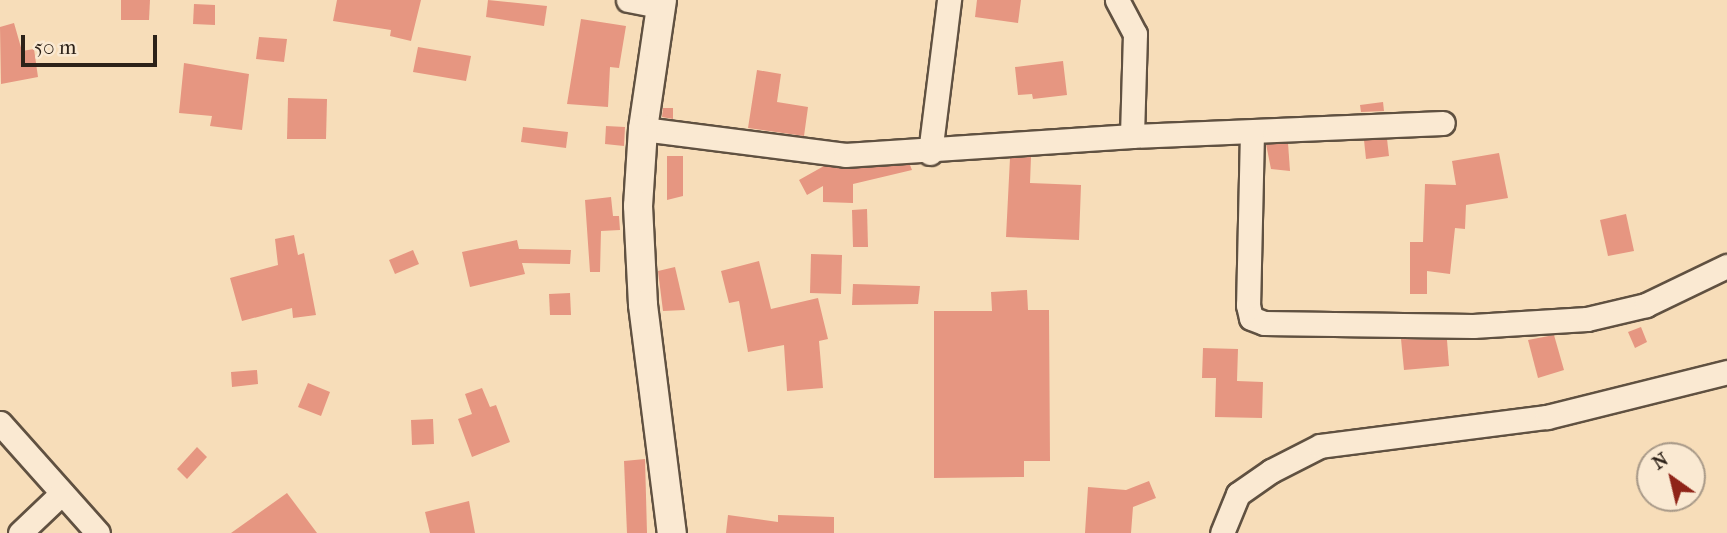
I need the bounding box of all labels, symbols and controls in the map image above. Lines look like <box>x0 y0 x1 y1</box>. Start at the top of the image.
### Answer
scale bar <box>24 21 161 65</box>
text: 50 m <box>34 35 77 59</box>
north arrow <box>1636 442 1706 512</box>
text: N <box>1648 448 1672 474</box>

